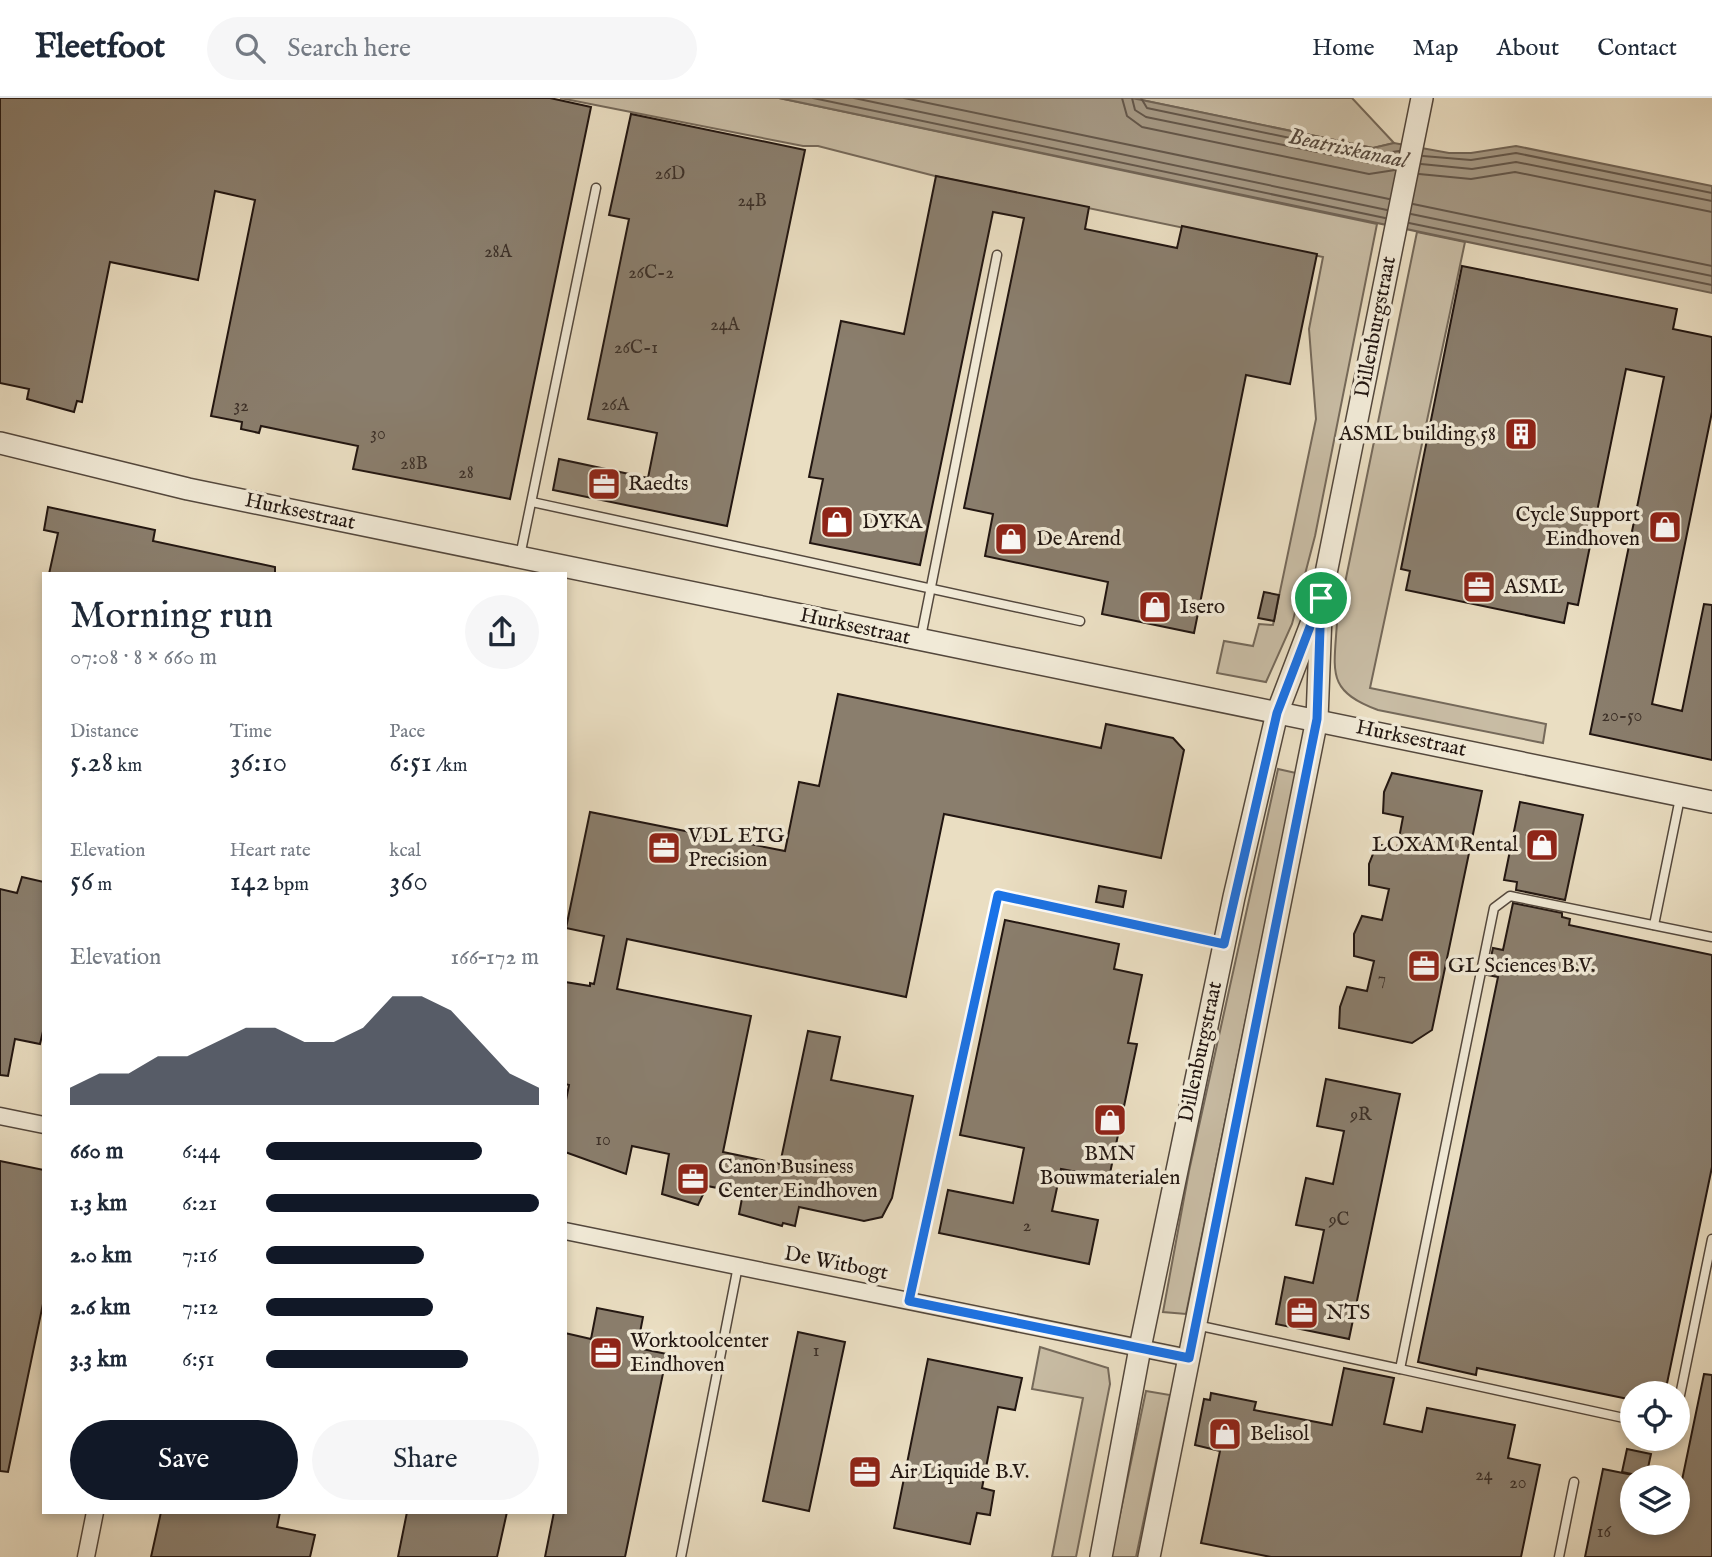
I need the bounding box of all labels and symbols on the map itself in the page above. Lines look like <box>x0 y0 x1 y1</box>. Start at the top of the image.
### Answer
water label: Beatrixkanaal <box>1286 122 1412 176</box>
house number: 26D <box>655 163 685 186</box>
house number: 24B <box>737 190 767 213</box>
house number: 28A <box>484 241 513 264</box>
street label: Dillenburgstraat <box>1349 254 1403 400</box>
house number: 26C-2 <box>628 262 674 285</box>
house number: 24A <box>710 314 741 337</box>
house number: 26C-1 <box>614 337 658 360</box>
house number: 26A <box>601 394 630 417</box>
house number: 32 <box>233 395 249 418</box>
building icon: ASML building 58 <box>1502 415 1540 453</box>
place label: ASML building 58 <box>1338 421 1496 448</box>
house number: 30 <box>370 423 386 446</box>
house number: 28B <box>400 453 428 476</box>
house number: 28 <box>458 462 474 485</box>
office icon: Raedts <box>585 465 623 503</box>
place label: Raedts <box>628 471 688 498</box>
street label: Hurksestraat <box>242 487 358 537</box>
place label: Cycle Support Eindhoven <box>1515 502 1640 553</box>
shop icon: DYKA <box>818 503 856 541</box>
shop icon: Cycle Support Eindhoven <box>1646 508 1684 546</box>
place label: DYKA <box>862 509 923 536</box>
shop icon: De Arend <box>992 520 1030 558</box>
place label: De Arend <box>1036 526 1122 553</box>
pin <box>1291 568 1351 628</box>
office icon: ASML <box>1460 568 1498 606</box>
place label: ASML <box>1503 574 1564 601</box>
shop icon: Isero <box>1136 588 1174 626</box>
place label: Isero <box>1180 594 1225 621</box>
street label: Hurksestraat <box>797 602 913 652</box>
house number: 20-50 <box>1602 705 1642 728</box>
street label: Hurksestraat <box>1353 714 1469 764</box>
place label: VDL ETG Precision <box>687 823 785 874</box>
shop icon: LOXAM Rental <box>1523 826 1561 864</box>
office icon: VDL ETG Precision <box>645 829 683 867</box>
place label: LOXAM Rental <box>1372 832 1518 859</box>
office icon: GL Sciences B.V. <box>1405 947 1443 985</box>
place label: GL Sciences B.V. <box>1448 953 1595 980</box>
house number: 7 <box>1378 968 1386 991</box>
street label: Dillenburgstraat <box>1173 979 1229 1125</box>
shop icon: BMN Bouwmaterialen <box>1091 1101 1129 1139</box>
house number: 9R <box>1349 1104 1373 1127</box>
house number: 10 <box>595 1129 611 1152</box>
place label: BMN Bouwmaterialen <box>1040 1141 1180 1192</box>
place label: Canon Business Center Eindhoven <box>718 1154 878 1205</box>
office icon: Canon Business Center Eindhoven <box>674 1160 712 1198</box>
house number: 9C <box>1328 1209 1349 1232</box>
house number: 2 <box>1023 1215 1031 1238</box>
street label: De Witbogt <box>782 1241 890 1287</box>
office icon: NTS <box>1283 1294 1321 1332</box>
place label: NTS <box>1326 1300 1370 1327</box>
place label: Worktoolcenter Eindhoven <box>630 1328 769 1379</box>
office icon: Worktoolcenter Eindhoven <box>587 1334 625 1372</box>
house number: 1 <box>813 1340 819 1363</box>
shop icon: Belisol <box>1206 1415 1244 1453</box>
place label: Belisol <box>1250 1421 1310 1448</box>
office icon: Air Liquide B.V. <box>846 1453 884 1491</box>
place label: Air Liquide B.V. <box>889 1459 1029 1486</box>
house number: 24 <box>1475 1464 1493 1487</box>
house number: 20 <box>1509 1472 1527 1495</box>
house number: 16 <box>1597 1521 1612 1544</box>

